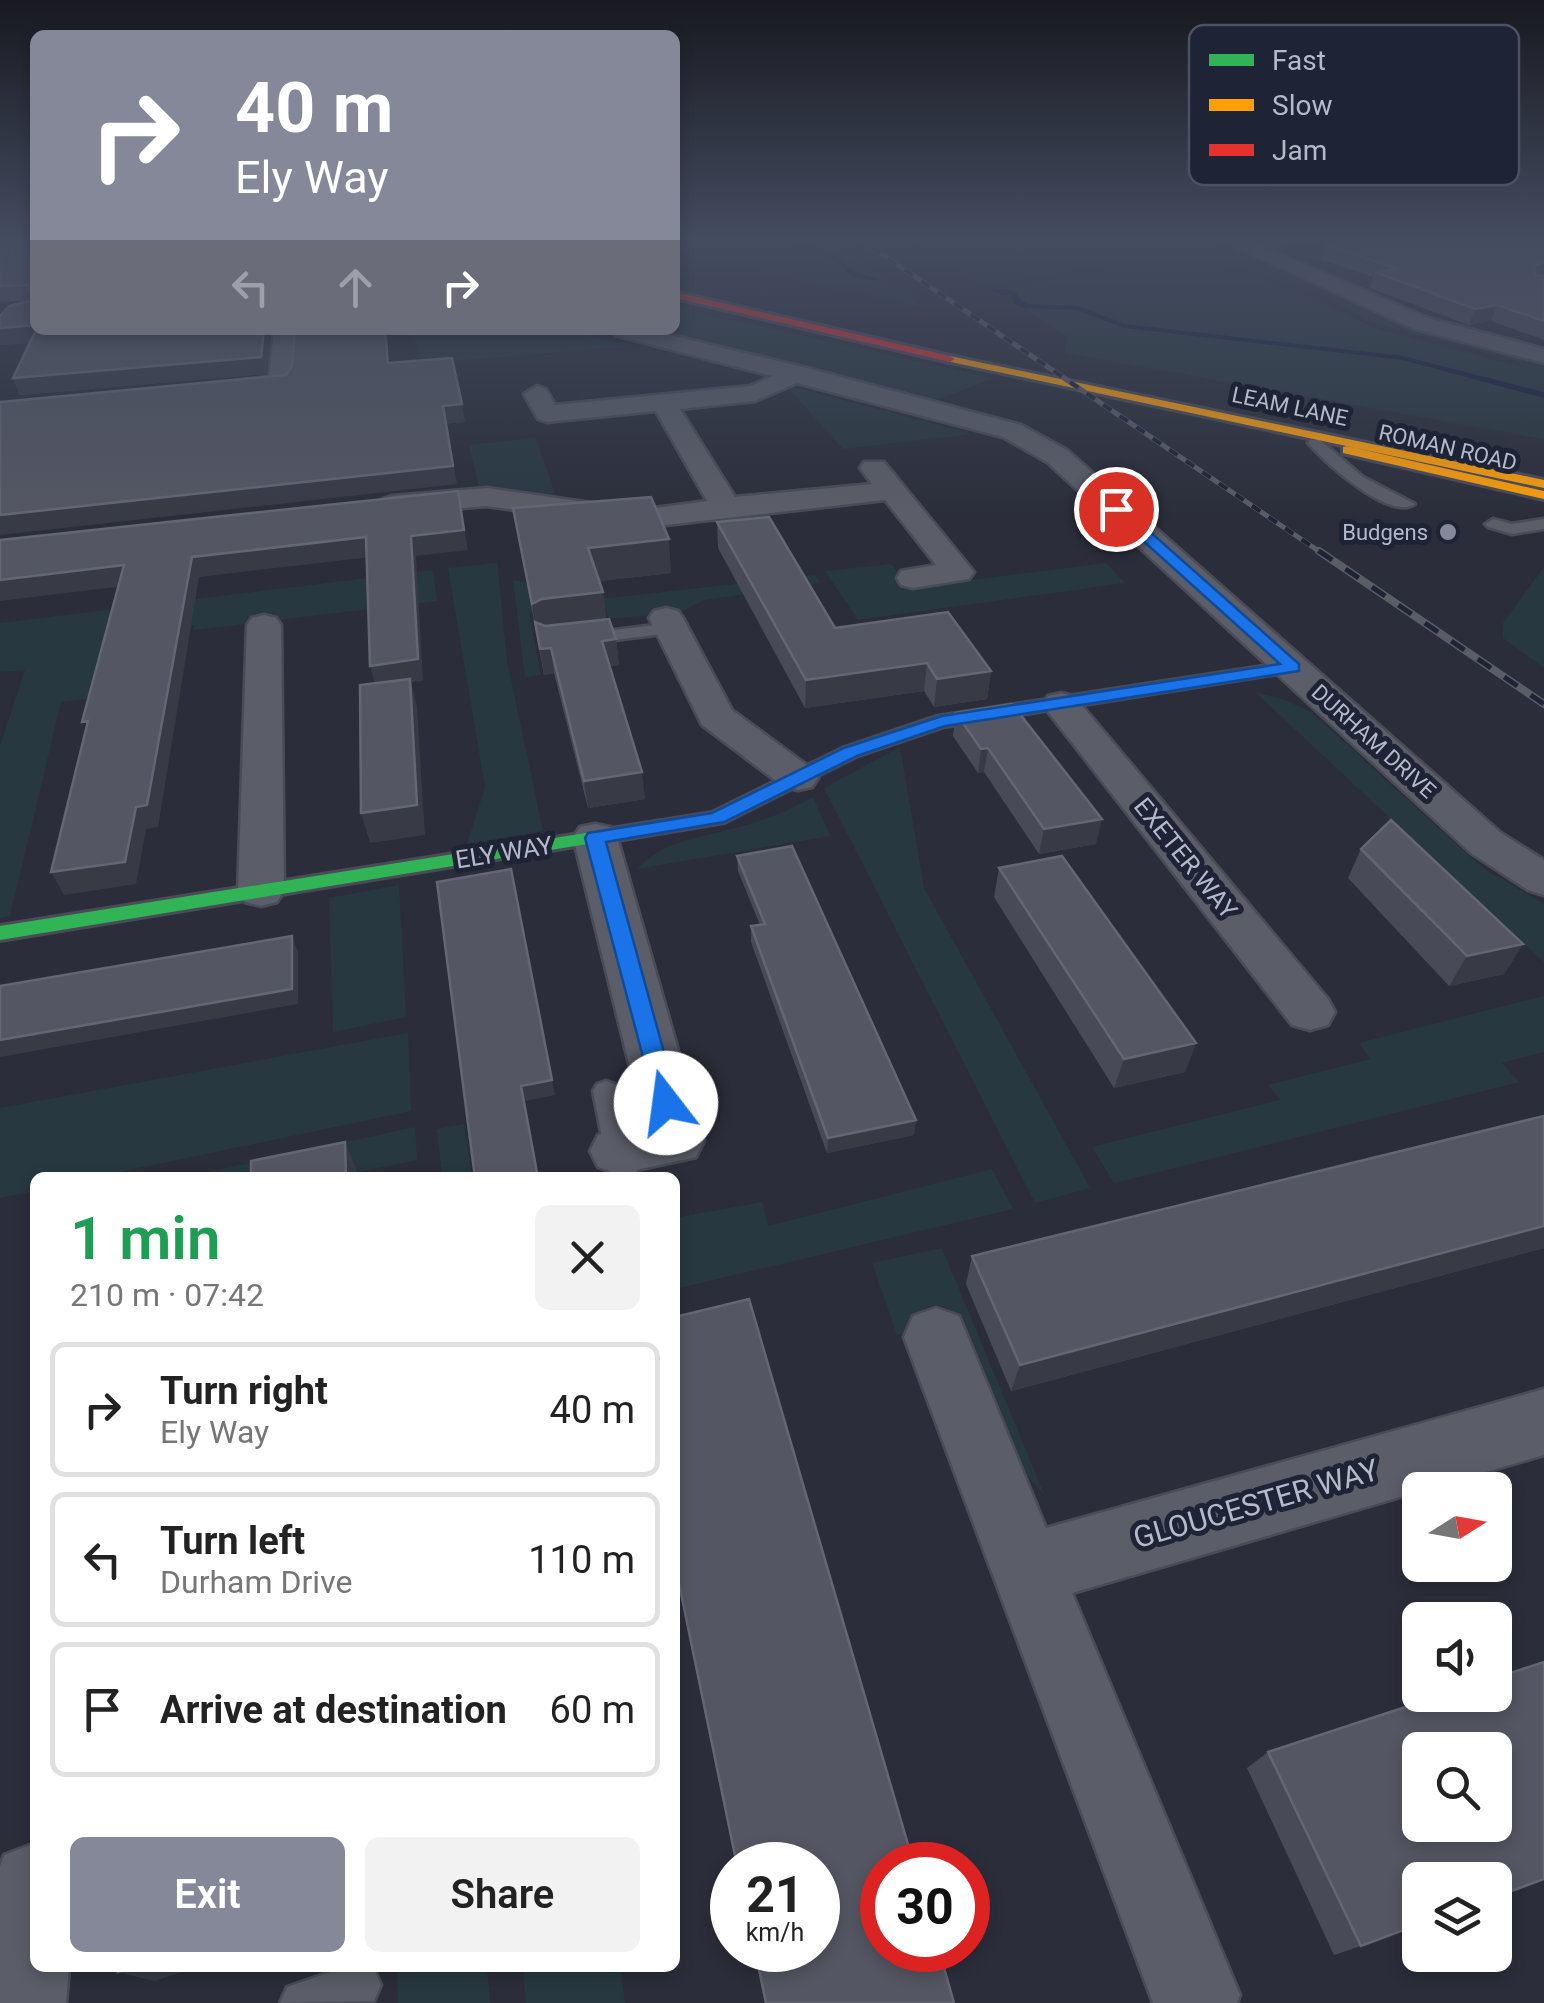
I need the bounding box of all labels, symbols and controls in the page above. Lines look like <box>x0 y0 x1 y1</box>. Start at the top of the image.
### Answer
legend <box>1189 25 1519 185</box>
text: Fast <box>1272 44 1326 77</box>
text: 40 m <box>235 67 393 149</box>
icon: right <box>70 70 200 200</box>
text: Slow <box>1272 89 1332 122</box>
text: Jam <box>1272 134 1327 167</box>
text: Ely Way <box>235 151 389 204</box>
icon: left <box>223 260 278 315</box>
icon: ahead <box>328 260 383 315</box>
icon: right <box>433 260 488 315</box>
street label: LEAM LANE <box>1230 382 1350 431</box>
street label: ROMAN ROAD <box>1376 419 1519 476</box>
pin <box>1074 467 1159 552</box>
icon: arrive <box>1089 482 1144 537</box>
place label: Budgens <box>1342 520 1428 545</box>
marker: Budgens <box>1437 521 1459 543</box>
street label: DURHAM DRIVE <box>1307 679 1441 803</box>
street label: EXETER WAY <box>1128 792 1243 925</box>
street label: ELY WAY <box>454 831 555 874</box>
position arrow <box>614 1051 718 1155</box>
text: 1 min <box>70 1203 220 1274</box>
button: close <box>535 1205 640 1310</box>
text: 210 m · 07:42 <box>70 1276 264 1314</box>
text: Turn right <box>160 1369 328 1413</box>
icon: right <box>75 1382 130 1437</box>
text: 40 m <box>550 1388 635 1432</box>
text: Ely Way <box>160 1413 269 1451</box>
street label: GLOUCESTER WAY <box>1129 1452 1382 1555</box>
north arrow <box>1402 1472 1512 1582</box>
map controls <box>1402 1472 1512 1972</box>
text: Turn left <box>160 1519 305 1563</box>
icon: left <box>75 1532 130 1587</box>
text: 110 m <box>528 1538 635 1582</box>
text: Durham Drive <box>160 1563 352 1601</box>
button: sound <box>1402 1602 1512 1712</box>
icon: arrive <box>75 1682 130 1737</box>
text: Arrive at destination <box>160 1688 507 1732</box>
text: 60 m <box>550 1688 635 1732</box>
button: search <box>1402 1732 1512 1842</box>
button: Exit <box>70 1837 345 1952</box>
button: Share <box>365 1837 640 1952</box>
speed limit sign: 30 <box>860 1842 990 1972</box>
button: layers <box>1402 1862 1512 1972</box>
text: 21 <box>746 1866 804 1924</box>
text: km/h <box>746 1918 804 1947</box>

